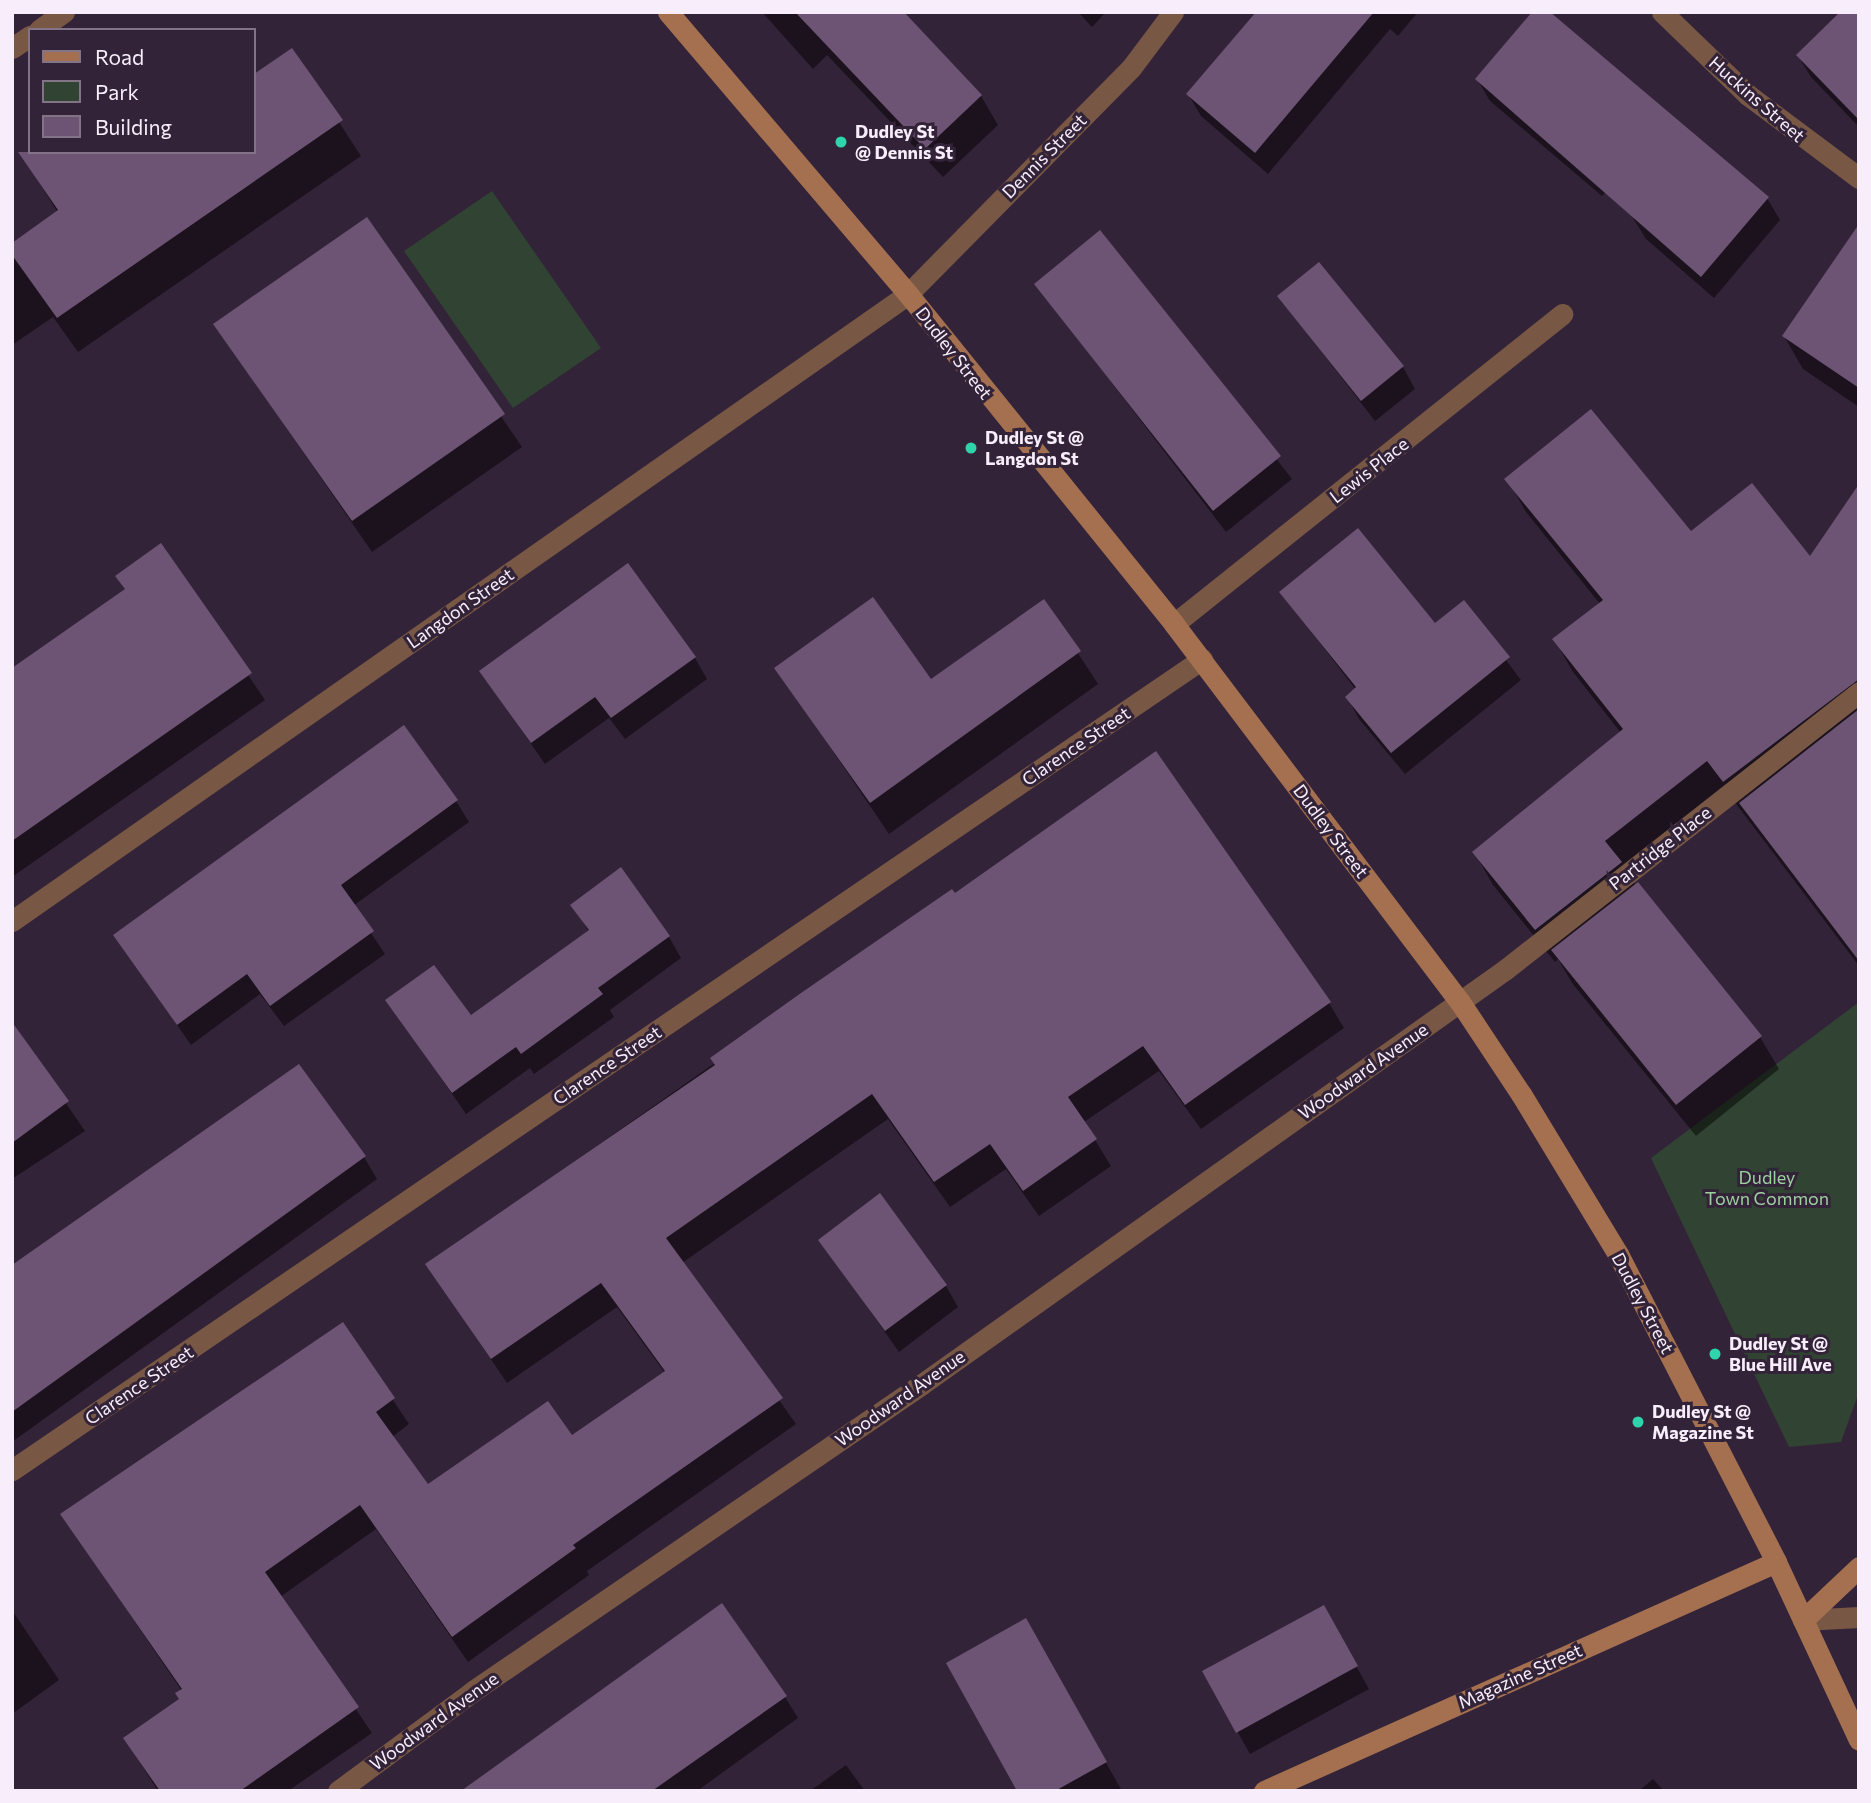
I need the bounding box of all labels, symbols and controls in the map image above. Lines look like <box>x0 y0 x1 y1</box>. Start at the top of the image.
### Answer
legend <box>28 28 256 154</box>
text: Road <box>95 44 144 69</box>
street label: Huckins Street <box>1705 52 1809 146</box>
text: Park <box>95 79 139 104</box>
street label: Dennis Street <box>997 109 1091 203</box>
text: Building <box>95 114 172 139</box>
place label: Dudley St @ Dennis St <box>855 121 953 164</box>
marker: Dudley St @ Dennis St <box>833 134 849 150</box>
street label: Dudley Street <box>911 303 997 403</box>
place label: Dudley St @ Langdon St <box>985 427 1084 470</box>
street label: Lewis Place <box>1325 433 1413 507</box>
marker: Dudley St @ Langdon St <box>963 440 979 456</box>
street label: Langdon Street <box>402 563 518 653</box>
street label: Clarence Street <box>1018 702 1134 790</box>
street label: Dudley Street <box>1289 780 1373 882</box>
street label: Partridge Place <box>1605 801 1715 895</box>
street label: Woodward Avenue <box>1294 1018 1432 1124</box>
street label: Clarence Street <box>549 1021 665 1109</box>
park label: Dudley Town Common <box>1705 1167 1829 1210</box>
street label: Dudley Street <box>1607 1249 1679 1357</box>
place label: Dudley St @ Blue Hill Ave <box>1729 1333 1832 1376</box>
street label: Clarence Street <box>81 1341 197 1429</box>
street label: Woodward Avenue <box>831 1345 969 1451</box>
marker: Dudley St @ Blue Hill Ave <box>1707 1346 1723 1362</box>
place label: Dudley St @ Magazine St <box>1652 1401 1754 1444</box>
marker: Dudley St @ Magazine St <box>1630 1414 1646 1430</box>
street label: Magazine Street <box>1455 1639 1585 1713</box>
street label: Woodward Avenue <box>366 1667 502 1775</box>

